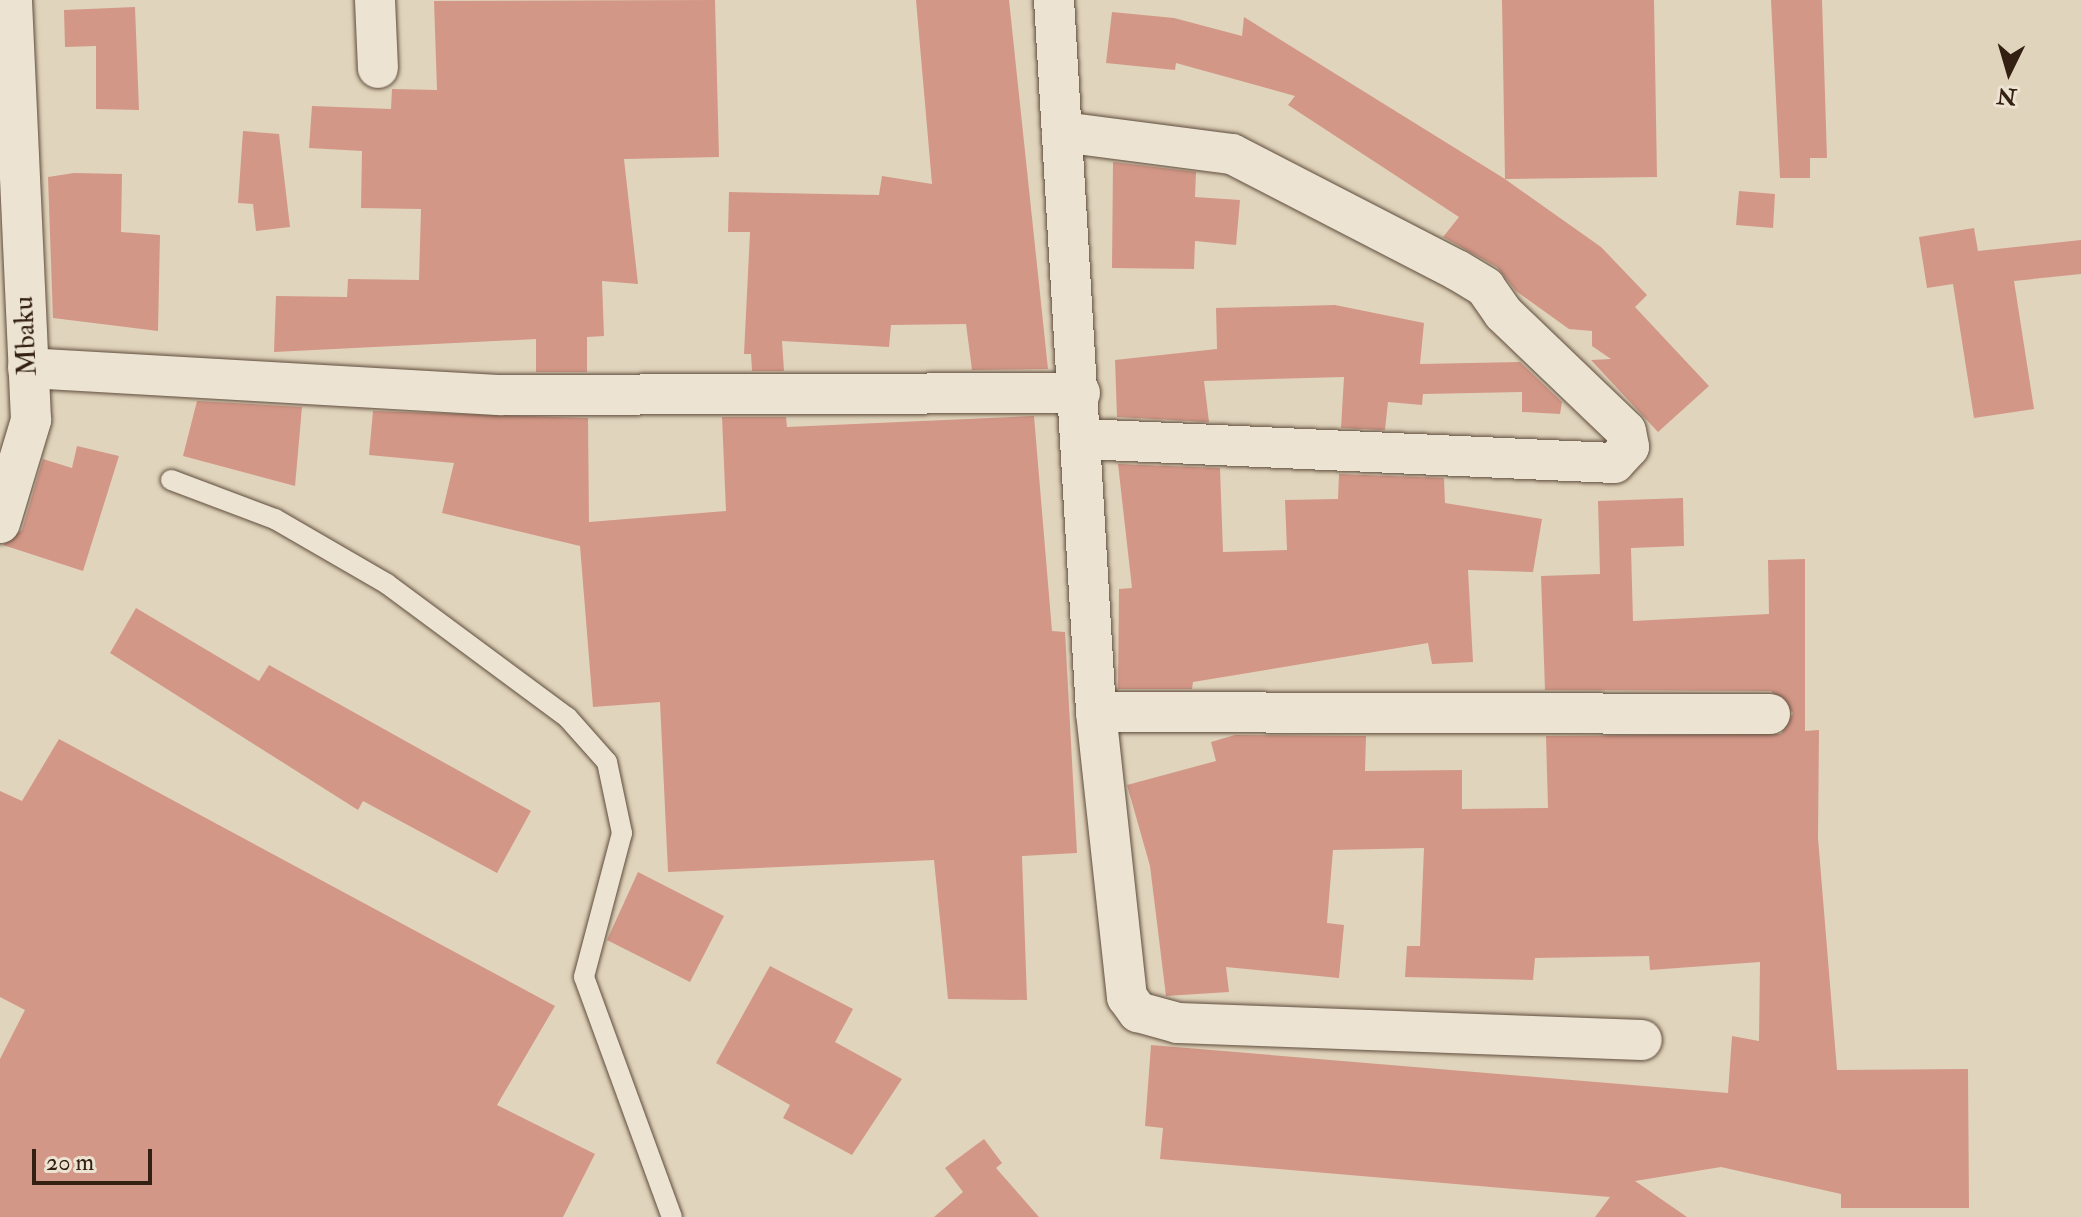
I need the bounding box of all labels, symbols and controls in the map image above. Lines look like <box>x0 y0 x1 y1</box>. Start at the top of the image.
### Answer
north arrow <box>1969 32 2049 112</box>
text: N <box>1996 81 2018 111</box>
street label: Mbaku <box>7 295 45 377</box>
scale bar <box>36 1133 156 1183</box>
text: 20 m <box>46 1147 94 1178</box>

